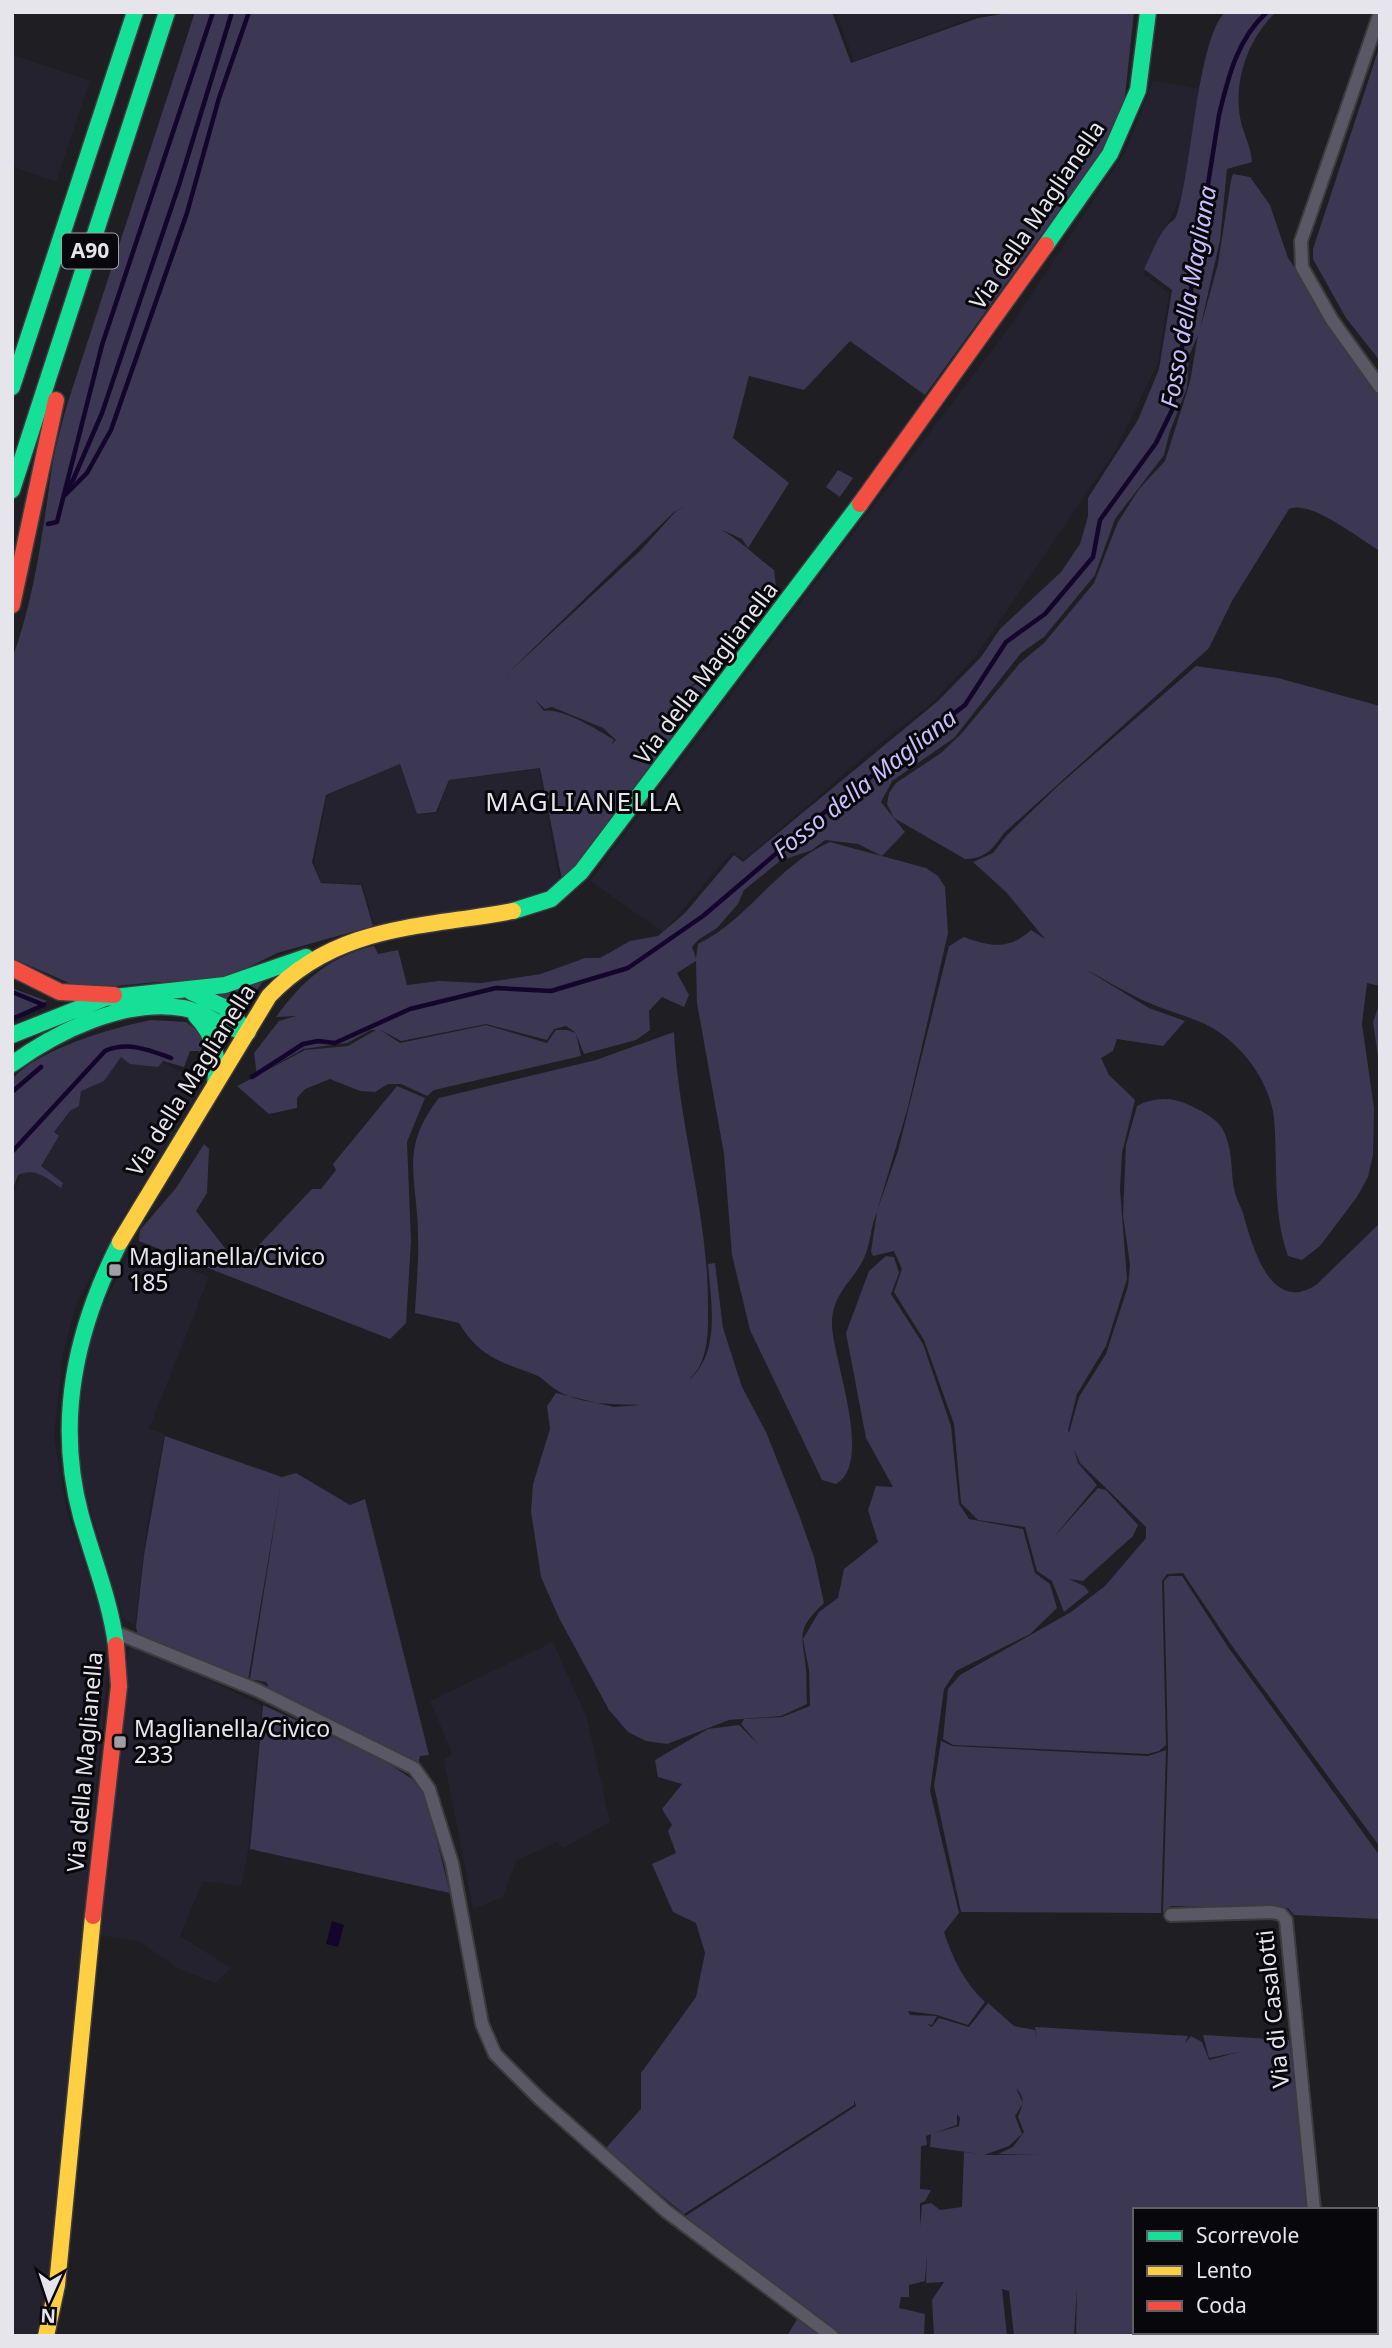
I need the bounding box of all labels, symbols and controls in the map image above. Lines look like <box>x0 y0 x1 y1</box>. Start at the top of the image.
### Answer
street label: Via della Maglianella <box>961 114 1111 315</box>
water label: Fosso della Magliana <box>1152 183 1223 410</box>
road number: A90 <box>62 233 118 268</box>
street label: Via della Maglianella <box>626 574 785 770</box>
water label: Fosso della Magliana <box>765 700 963 865</box>
district label: MAGLIANELLA <box>485 783 683 819</box>
street label: Via della Maglianella <box>118 977 262 1182</box>
place label: Maglianella/Civico 185 <box>129 1240 325 1298</box>
marker: Maglianella/Civico 185 <box>107 1262 123 1278</box>
street label: Via della Maglianella <box>58 1650 110 1873</box>
place label: Maglianella/Civico 233 <box>134 1712 330 1770</box>
marker: Maglianella/Civico 233 <box>112 1734 128 1750</box>
street label: Via di Casalotti <box>1248 1929 1296 2090</box>
legend <box>1133 2208 1378 2334</box>
text: Scorrevole <box>1196 2221 1299 2249</box>
text: Lento <box>1196 2256 1252 2284</box>
north arrow <box>14 2264 84 2334</box>
text: Coda <box>1196 2291 1247 2319</box>
text: N <box>40 2303 57 2329</box>

